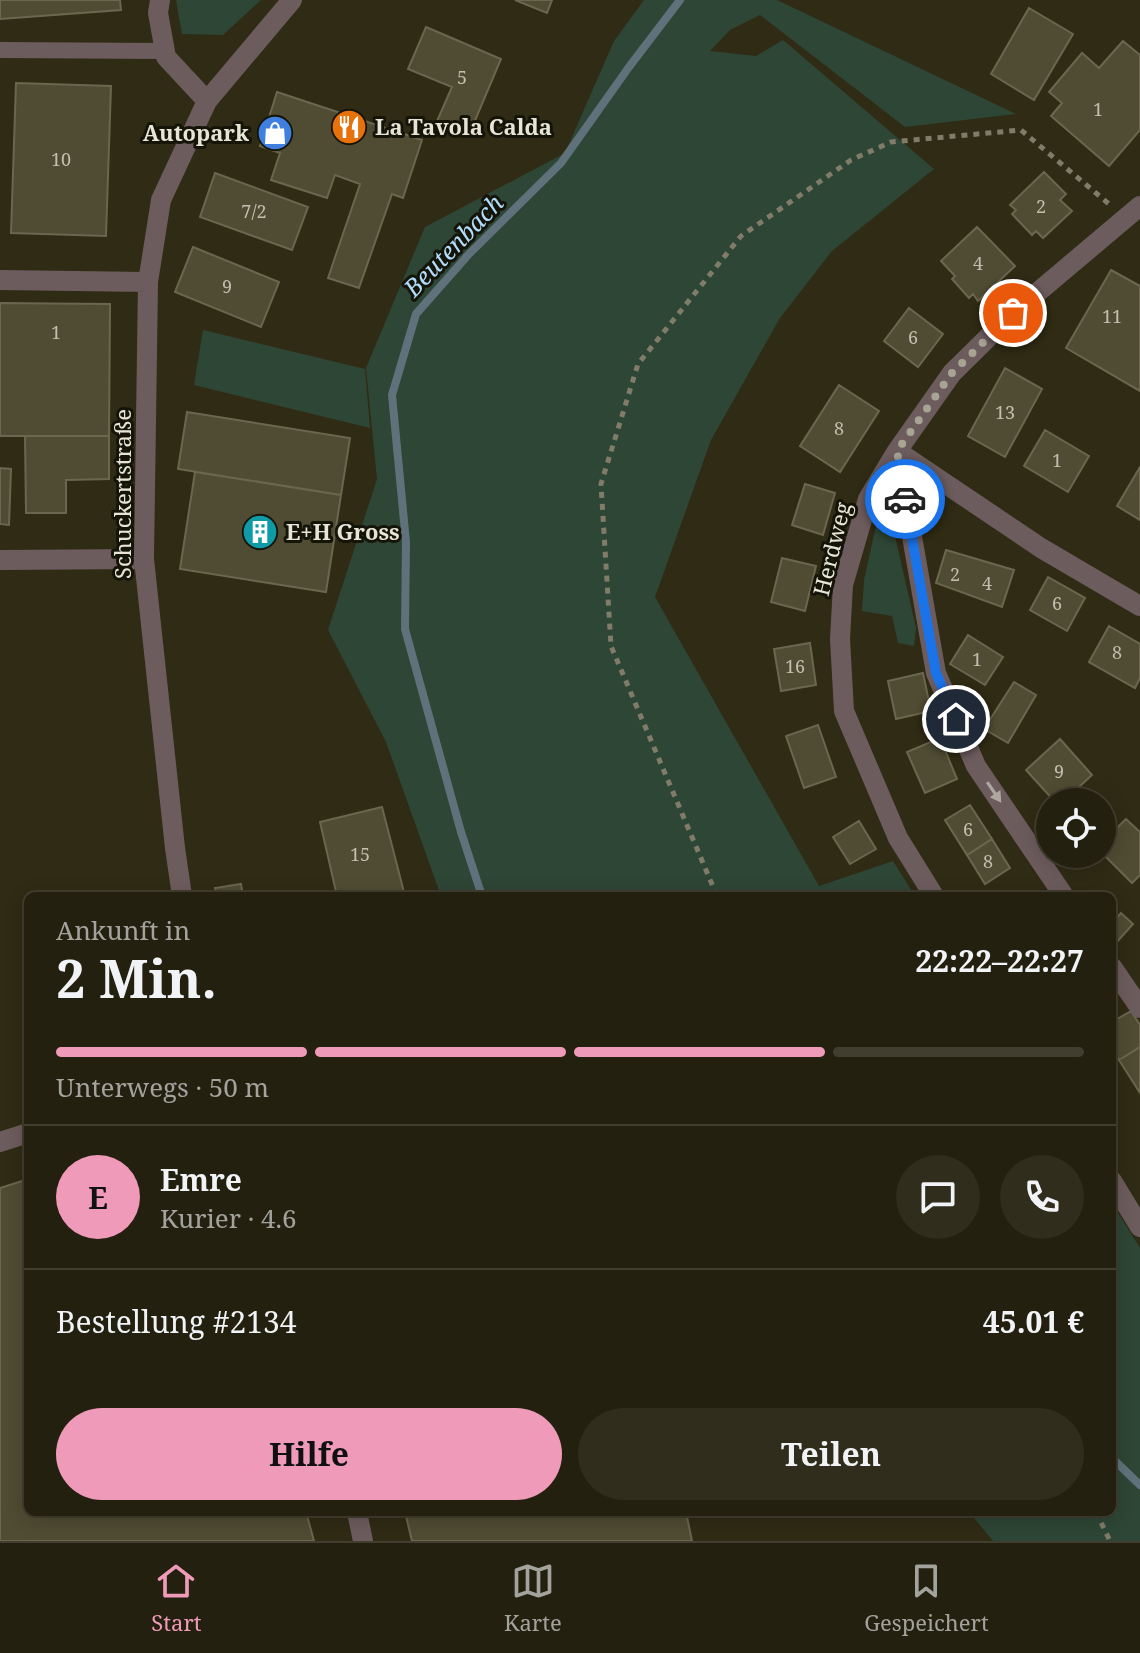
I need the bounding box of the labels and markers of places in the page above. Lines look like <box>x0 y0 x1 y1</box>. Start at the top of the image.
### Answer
restaurant icon: La Tavola Calda <box>330 108 368 146</box>
place label: La Tavola Calda <box>375 111 552 141</box>
shop icon: Autopark <box>256 114 294 152</box>
place label: Autopark <box>143 117 249 147</box>
pin <box>979 279 1047 347</box>
building icon: E+H Gross <box>241 513 279 551</box>
place label: E+H Gross <box>286 516 400 546</box>
pin <box>922 685 990 753</box>

